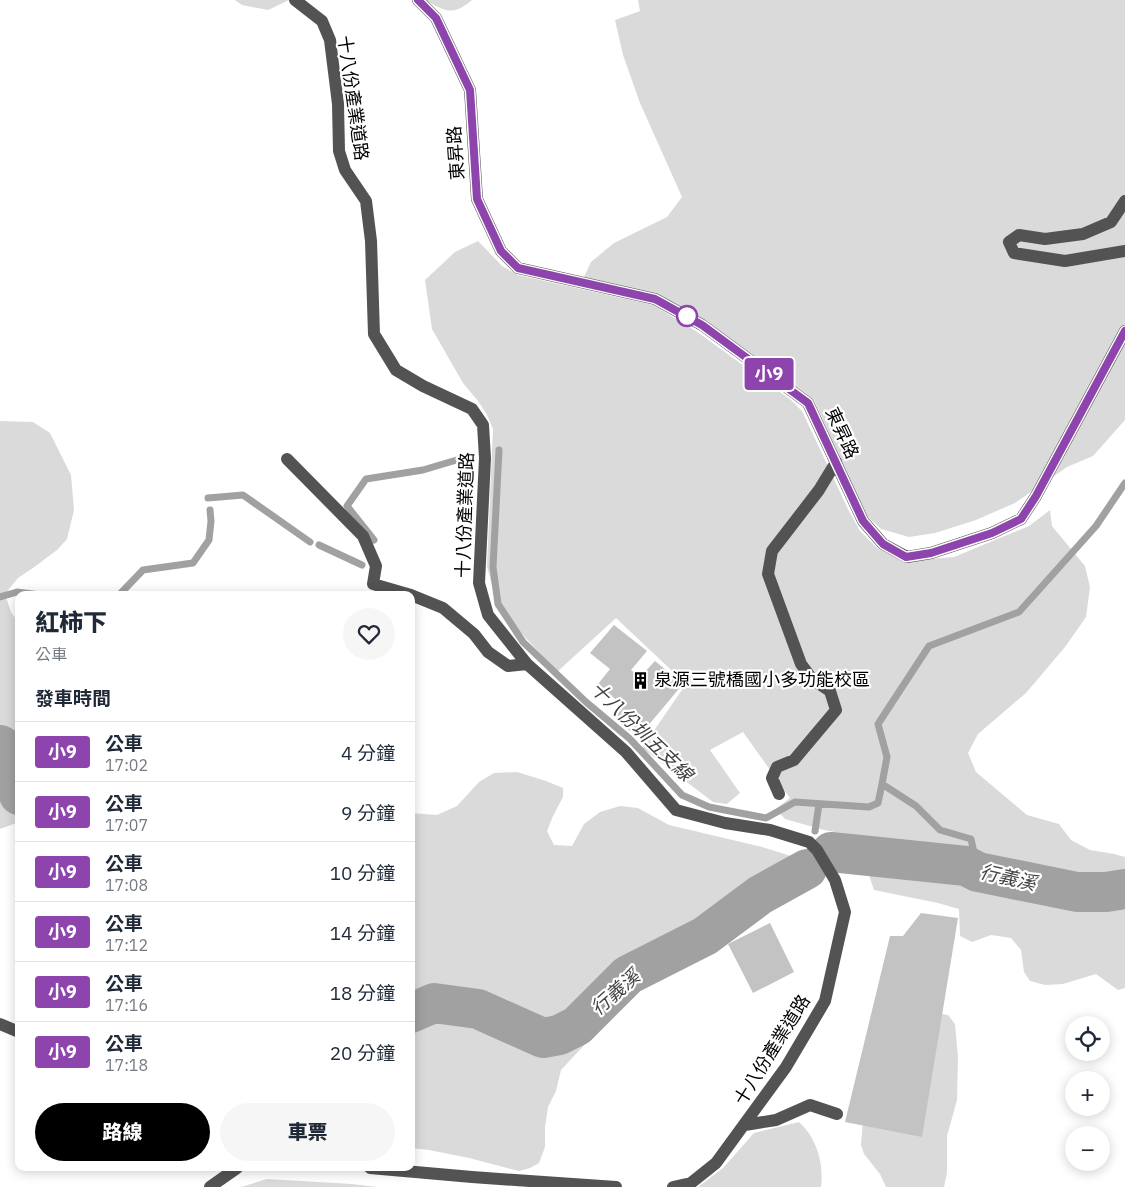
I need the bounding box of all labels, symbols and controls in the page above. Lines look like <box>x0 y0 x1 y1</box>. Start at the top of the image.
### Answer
street label: 十八份產業道路 <box>333 34 374 162</box>
street label: 東昇路 <box>442 125 469 181</box>
unlabelled marker <box>676 305 698 327</box>
line badge: 小9 <box>746 358 792 390</box>
text: 小9 <box>755 362 783 385</box>
street label: 東昇路 <box>821 403 864 462</box>
street label: 十八份產業道路 <box>451 452 478 578</box>
text: 紅柿下 <box>35 606 107 638</box>
button: heart <box>343 608 395 660</box>
text: 公車 <box>35 644 67 664</box>
place label: 泉源三號橋國小多功能校區 <box>654 668 870 691</box>
building icon: 泉源三號橋國小多功能校區 <box>630 670 650 690</box>
water label: 十八份圳五支線 <box>586 676 700 787</box>
text: 發車時間 <box>35 686 111 710</box>
text: 公車 <box>105 731 143 755</box>
text: 小9 <box>48 740 77 763</box>
text: 4 分鐘 <box>341 741 395 765</box>
text: 17:02 <box>105 755 148 775</box>
text: 公車 <box>105 791 143 815</box>
text: 小9 <box>48 800 77 823</box>
text: 9 分鐘 <box>341 801 395 825</box>
text: 17:07 <box>105 815 148 835</box>
text: 公車 <box>105 851 143 875</box>
water label: 行義溪 <box>978 859 1041 896</box>
text: 小9 <box>48 860 77 883</box>
text: 10 分鐘 <box>330 861 395 885</box>
text: 17:08 <box>105 875 148 895</box>
text: 公車 <box>105 911 143 935</box>
text: 小9 <box>48 920 77 943</box>
text: 14 分鐘 <box>330 921 395 945</box>
text: 17:12 <box>105 935 148 955</box>
water label: 行義溪 <box>586 962 647 1020</box>
text: 公車 <box>105 971 143 995</box>
text: 小9 <box>48 980 77 1003</box>
text: 18 分鐘 <box>330 981 395 1005</box>
street label: 十八份產業道路 <box>728 990 815 1109</box>
text: 17:16 <box>105 995 148 1015</box>
map controls <box>1065 1016 1110 1171</box>
button: locate <box>1065 1016 1110 1061</box>
text: 公車 <box>105 1031 143 1055</box>
text: 小9 <box>48 1040 77 1063</box>
text: 20 分鐘 <box>330 1041 395 1065</box>
text: 17:18 <box>105 1055 148 1075</box>
button: + <box>1065 1071 1110 1116</box>
button: 路線 <box>35 1103 210 1161</box>
button: 車票 <box>220 1103 395 1161</box>
button: − <box>1065 1126 1110 1171</box>

